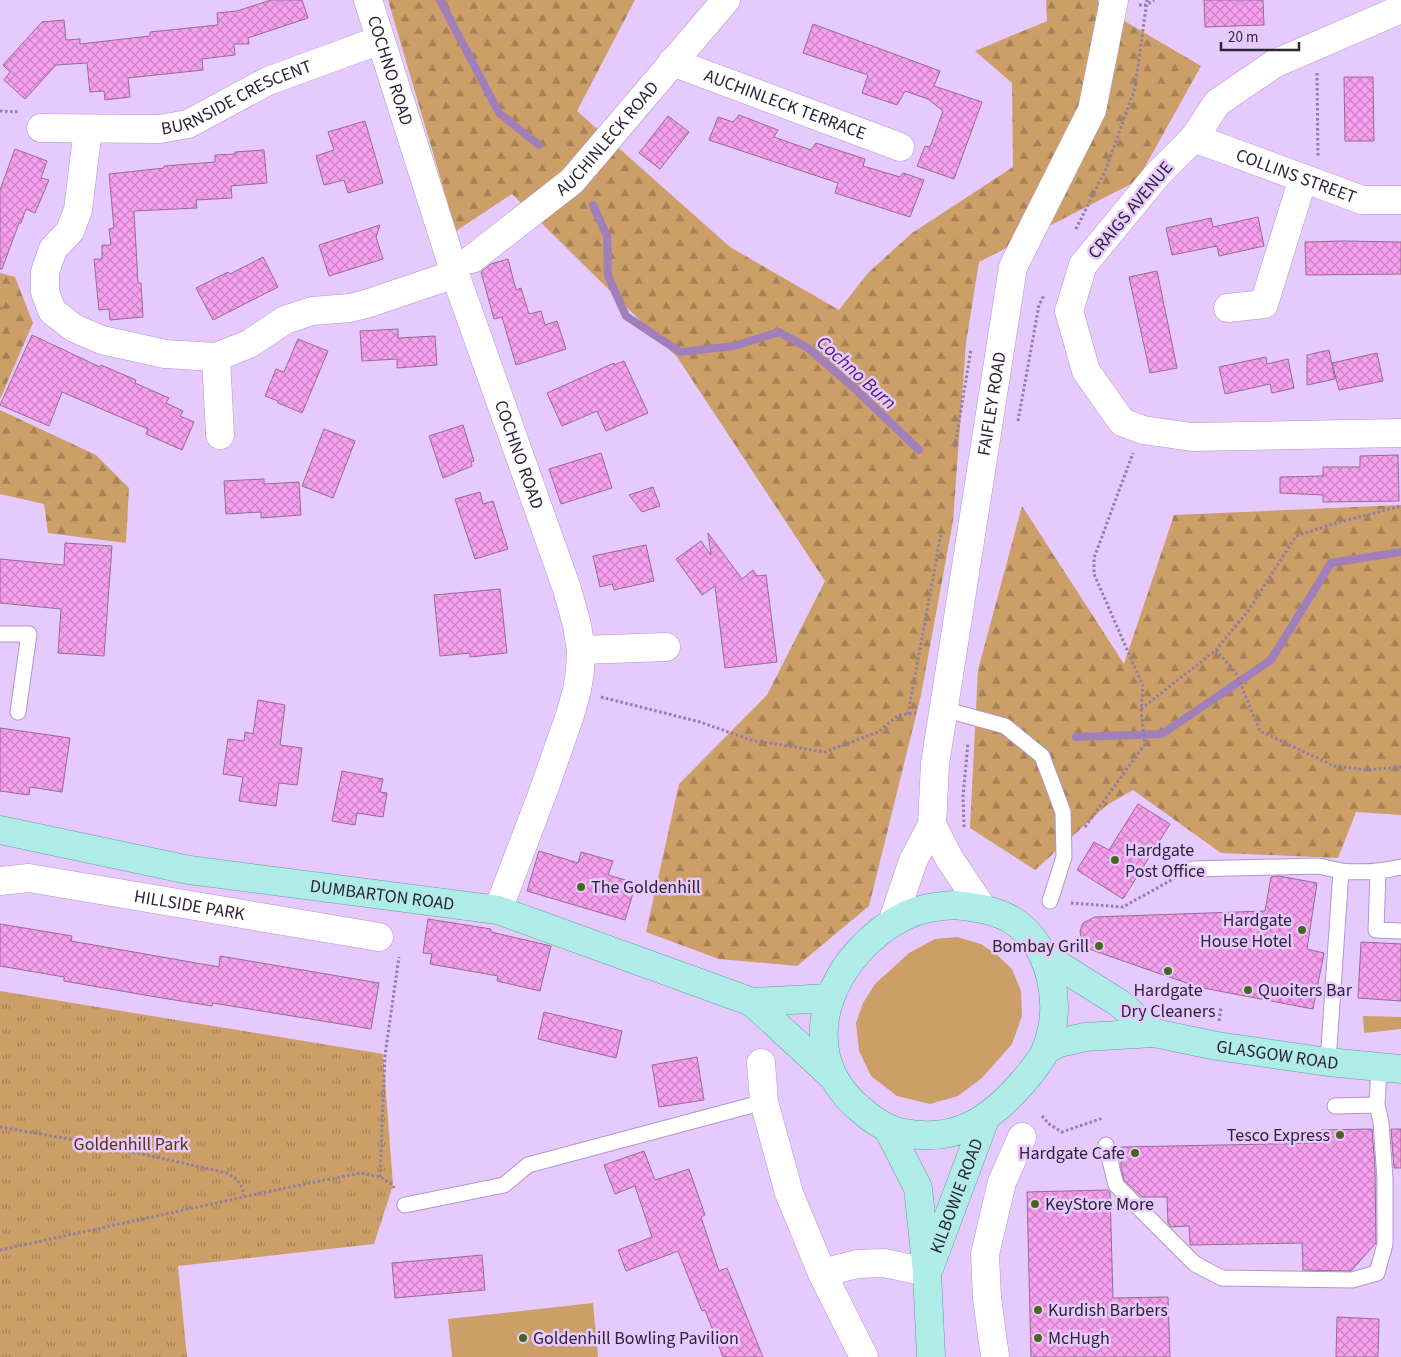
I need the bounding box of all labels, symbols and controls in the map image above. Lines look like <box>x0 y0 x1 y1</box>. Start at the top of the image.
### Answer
street label: COCHNO ROAD <box>361 13 419 129</box>
scale bar <box>1221 20 1298 52</box>
text: 20 m <box>1228 27 1258 48</box>
street label: BURNSIDE CRESCENT <box>159 54 315 142</box>
street label: AUCHINLECK TERRACE <box>701 63 870 146</box>
street label: AUCHINLECK ROAD <box>551 76 665 202</box>
street label: COLLINS STREET <box>1232 143 1360 210</box>
street label: CRAIGS AVENUE <box>1082 156 1179 264</box>
water label: Cochno Burn <box>810 330 902 416</box>
street label: FAIFLEY ROAD <box>972 350 1013 458</box>
street label: COCHNO ROAD <box>488 397 550 512</box>
place label: Hardgate Post Office <box>1125 838 1205 884</box>
marker: Hardgate Post Office <box>1109 854 1121 866</box>
street label: DUMBARTON ROAD <box>308 874 456 917</box>
place label: The Goldenhill <box>591 875 701 900</box>
marker: The Goldenhill <box>575 881 587 893</box>
street label: HILLSIDE PARK <box>132 884 247 927</box>
place label: Hardgate House Hotel <box>1200 908 1292 954</box>
marker: Hardgate House Hotel <box>1296 924 1308 936</box>
place label: Bombay Grill <box>992 934 1089 959</box>
marker: Bombay Grill <box>1093 940 1105 952</box>
marker: Hardgate Dry Cleaners <box>1162 965 1174 977</box>
place label: Hardgate Dry Cleaners <box>1121 978 1215 1024</box>
place label: Quoiters Bar <box>1258 978 1353 1003</box>
marker: Quoiters Bar <box>1242 984 1254 996</box>
street label: GLASGOW ROAD <box>1215 1034 1340 1076</box>
place label: Tesco Express <box>1227 1123 1330 1148</box>
marker: Tesco Express <box>1334 1129 1346 1141</box>
park label: Goldenhill Park <box>74 1132 189 1157</box>
street label: KILBOWIE ROAD <box>924 1135 990 1257</box>
place label: Hardgate Cafe <box>1019 1141 1125 1166</box>
marker: Hardgate Cafe <box>1129 1147 1141 1159</box>
place label: KeyStore More <box>1045 1192 1154 1217</box>
marker: KeyStore More <box>1029 1198 1041 1210</box>
place label: Kurdish Barbers <box>1048 1298 1168 1323</box>
marker: Kurdish Barbers <box>1032 1304 1044 1316</box>
place label: Goldenhill Bowling Pavilion <box>533 1326 739 1351</box>
place label: McHugh <box>1048 1326 1110 1351</box>
marker: Goldenhill Bowling Pavilion <box>517 1332 529 1344</box>
marker: McHugh <box>1032 1332 1044 1344</box>

